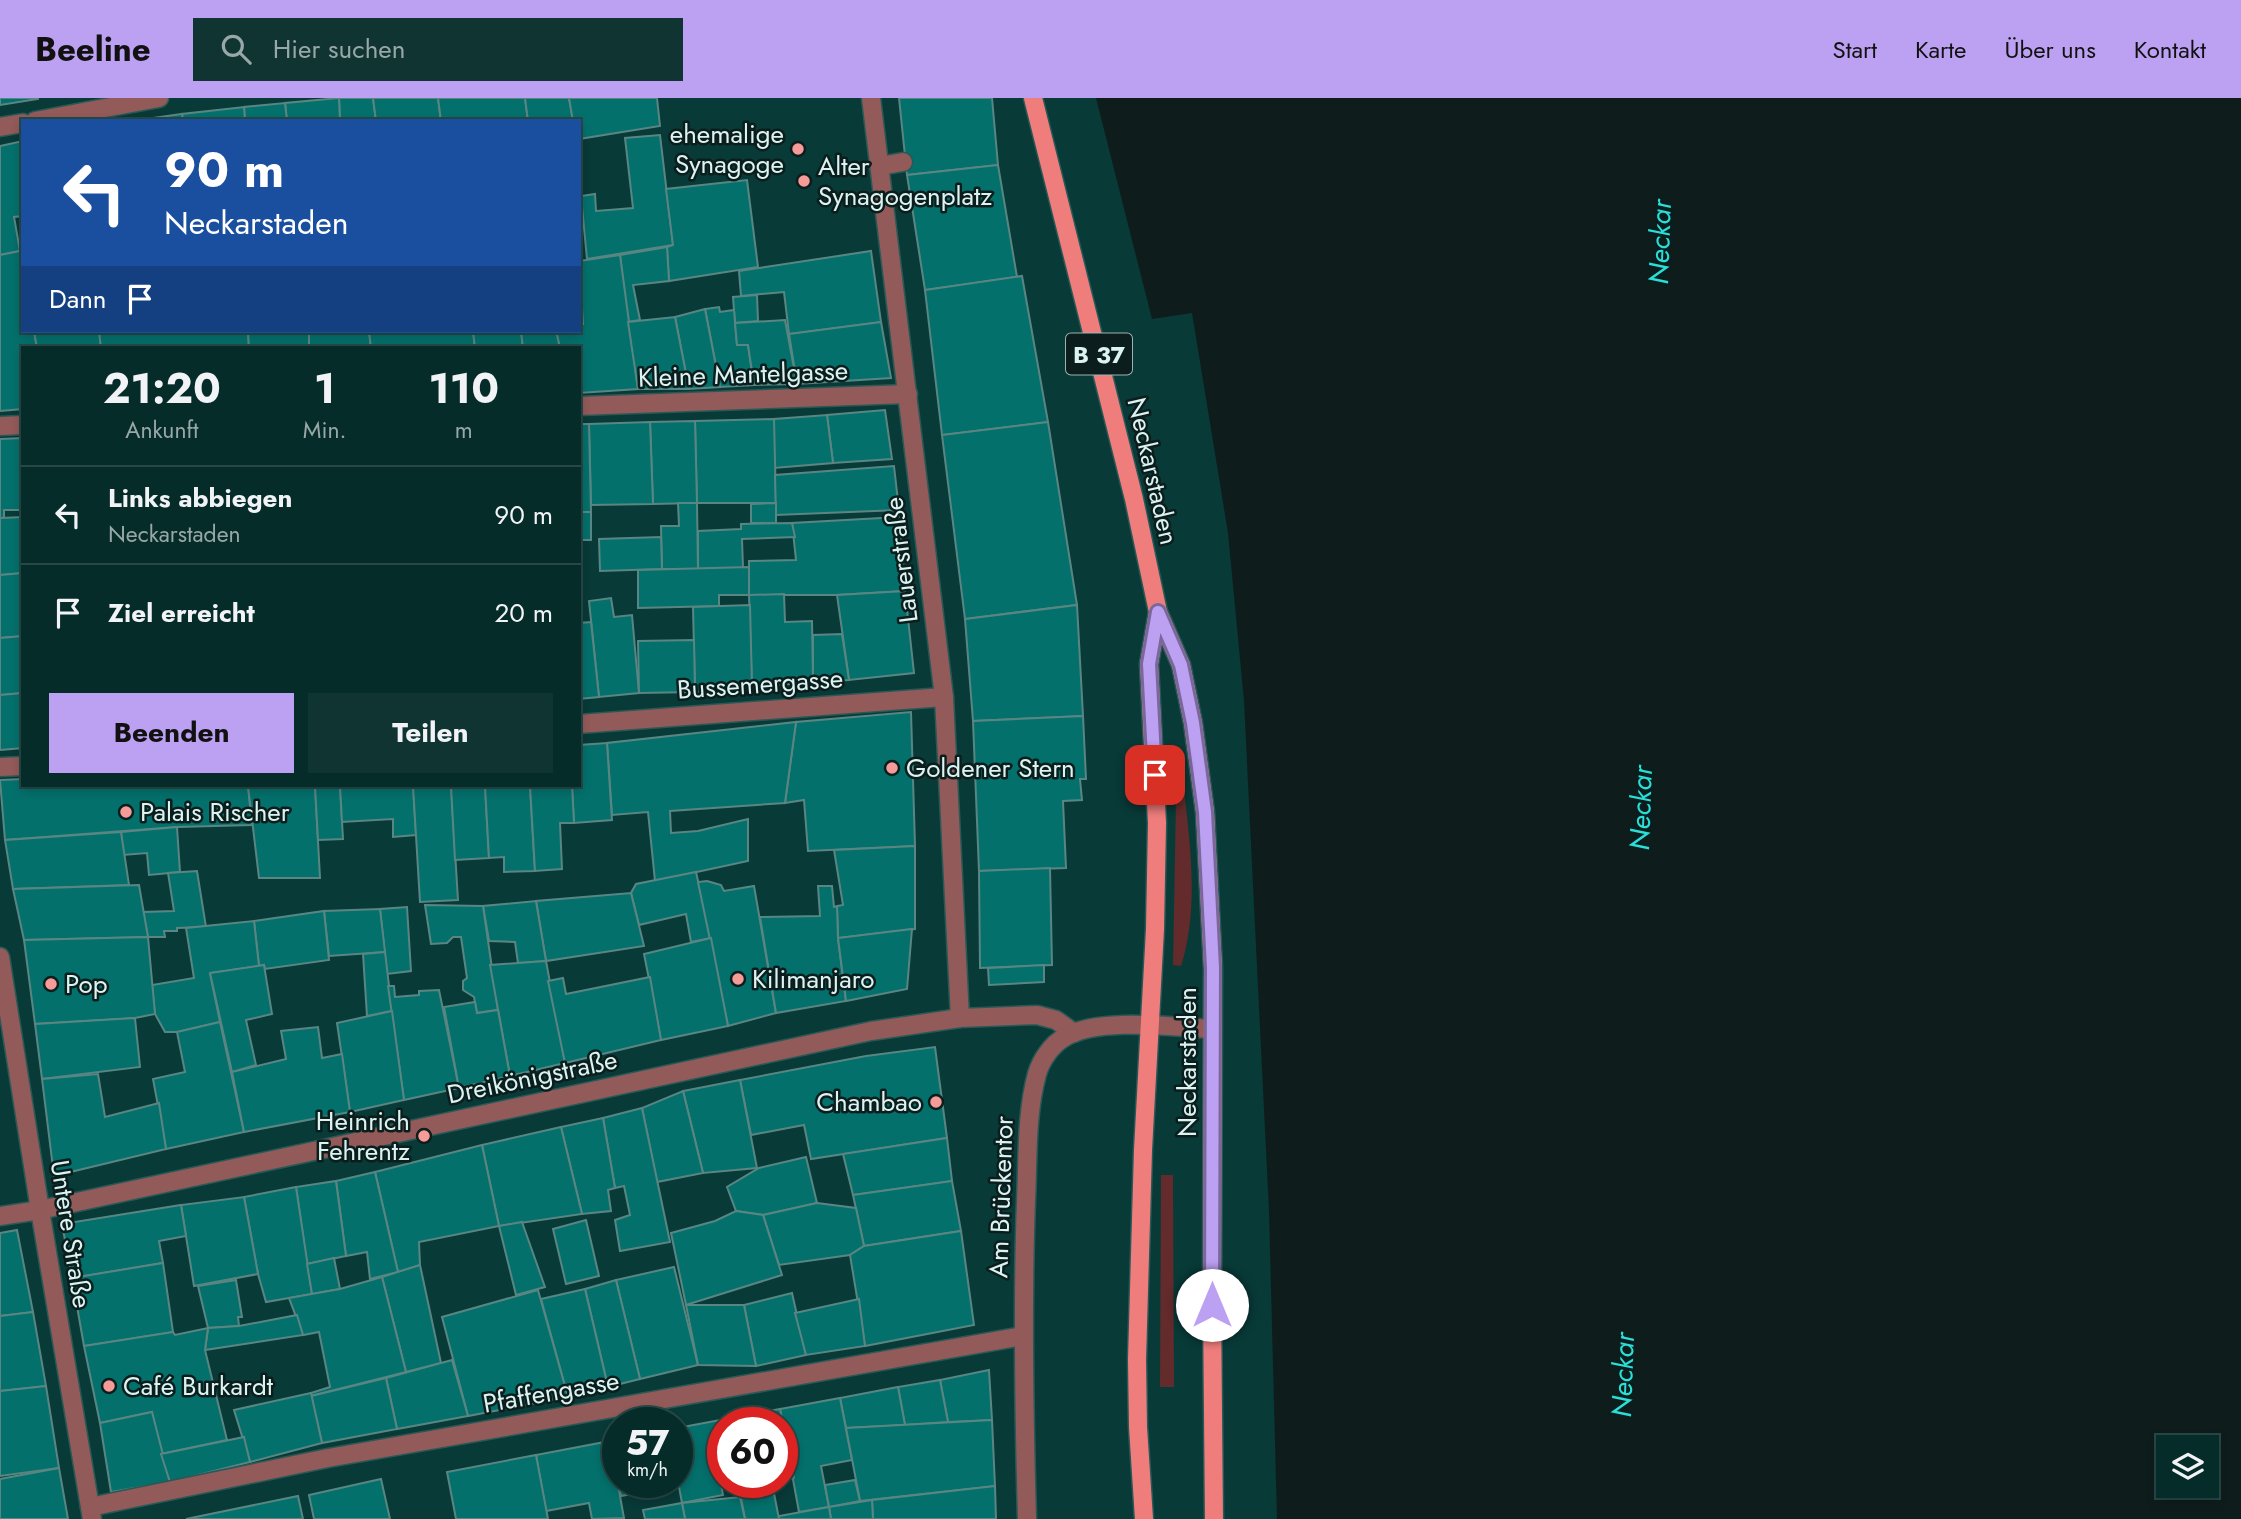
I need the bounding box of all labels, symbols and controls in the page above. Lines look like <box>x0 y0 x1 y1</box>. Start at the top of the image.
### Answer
search box <box>193 18 683 81</box>
text: Beeline <box>35 26 151 73</box>
icon: search <box>217 30 255 68</box>
text: Hier suchen <box>273 30 405 68</box>
text: Start <box>1833 32 1877 67</box>
text: Karte <box>1915 32 1966 67</box>
text: Über uns <box>2004 32 2096 67</box>
text: Kontakt <box>2134 32 2206 67</box>
place label: ehemalige Synagoge <box>670 115 784 183</box>
text: 90 m <box>164 135 284 205</box>
marker: ehemalige Synagoge <box>790 141 806 157</box>
icon: left <box>49 147 140 238</box>
place label: Alter Synagogenplatz <box>818 147 992 215</box>
marker: Alter Synagogenplatz <box>796 173 812 189</box>
water label: Neckar <box>1638 197 1682 285</box>
text: Neckarstaden <box>164 200 349 246</box>
text: Dann <box>49 280 107 318</box>
icon: arrive <box>121 280 159 318</box>
road number: B 37 <box>1066 333 1132 374</box>
street label: Kleine Mantelgasse <box>637 351 849 397</box>
text: 21:20 <box>103 358 221 419</box>
text: 1 <box>314 358 335 419</box>
text: 110 <box>428 358 499 419</box>
street label: Neckarstaden <box>1118 394 1188 548</box>
text: Ankunft <box>125 413 199 447</box>
text: Min. <box>303 413 346 447</box>
text: m <box>455 413 473 447</box>
text: Links abbiegen <box>108 479 292 517</box>
street label: Lauerstraße <box>874 495 928 625</box>
icon: left <box>49 496 87 534</box>
text: 90 m <box>494 496 553 534</box>
text: Neckarstaden <box>108 517 241 551</box>
icon: arrive <box>49 594 87 632</box>
text: Ziel erreicht <box>108 594 255 632</box>
text: 20 m <box>495 594 553 632</box>
street label: Bussemergasse <box>676 659 844 709</box>
button: Beenden <box>49 693 294 773</box>
button: Teilen <box>308 693 553 773</box>
pin <box>1125 745 1185 805</box>
place label: Goldener Stern <box>906 749 1075 787</box>
icon: arrive <box>1136 756 1174 794</box>
marker: Goldener Stern <box>884 760 900 776</box>
water label: Neckar <box>1619 763 1663 851</box>
place label: Palais Rischer <box>140 793 290 831</box>
marker: Palais Rischer <box>118 804 134 820</box>
place label: Kilimanjaro <box>752 960 874 998</box>
place label: Pop <box>65 965 107 1003</box>
marker: Kilimanjaro <box>730 971 746 987</box>
marker: Pop <box>43 976 59 992</box>
street label: Neckarstaden <box>1168 987 1206 1137</box>
street label: Dreikönigstraße <box>443 1040 621 1114</box>
place label: Chambao <box>816 1083 922 1121</box>
marker: Chambao <box>928 1094 944 1110</box>
place label: Heinrich Fehrentz <box>316 1102 410 1170</box>
street label: Am Brückentor <box>979 1115 1023 1279</box>
marker: Heinrich Fehrentz <box>416 1128 432 1144</box>
street label: Untere Straße <box>41 1157 101 1311</box>
position arrow <box>1175 1268 1249 1342</box>
water label: Neckar <box>1601 1330 1645 1418</box>
street label: Pfaffengasse <box>480 1361 622 1423</box>
place label: Café Burkardt <box>123 1367 274 1405</box>
marker: Café Burkardt <box>101 1378 117 1394</box>
speed limit sign: 60 <box>707 1407 798 1498</box>
text: 57 <box>626 1418 669 1468</box>
map controls <box>2156 1435 2219 1498</box>
button: layers <box>2156 1435 2219 1498</box>
text: km/h <box>627 1457 668 1483</box>

